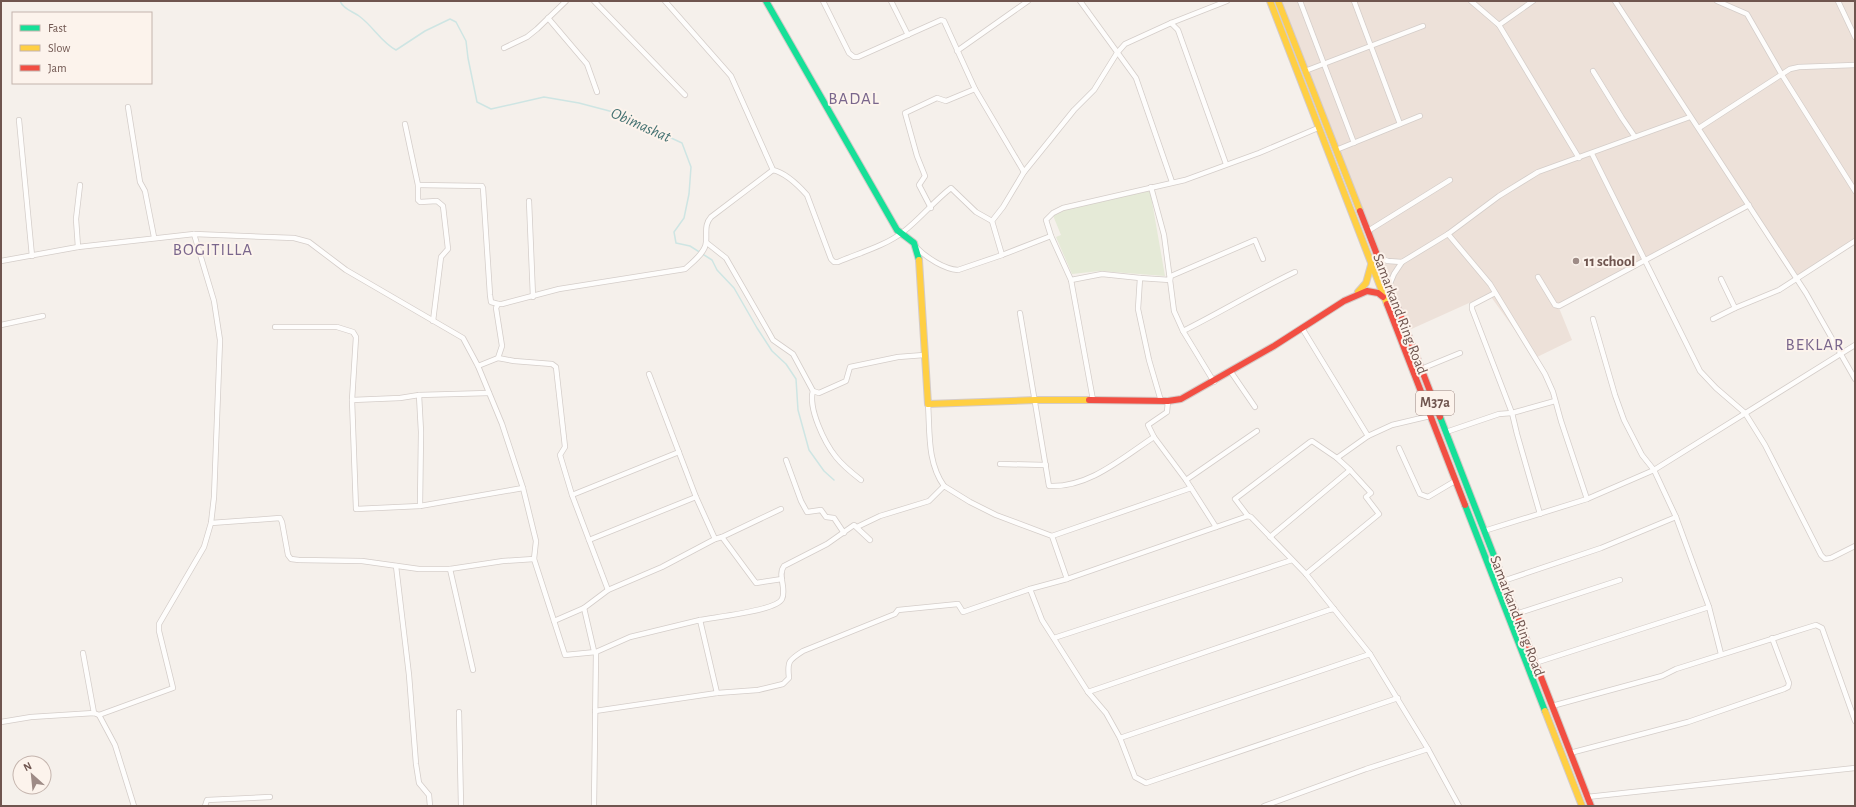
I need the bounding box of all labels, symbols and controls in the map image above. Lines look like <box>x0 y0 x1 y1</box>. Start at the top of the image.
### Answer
legend <box>12 12 152 84</box>
text: Fast <box>48 22 67 34</box>
text: Slow <box>48 42 70 54</box>
text: Jam <box>48 62 67 74</box>
district label: BADAL <box>828 90 880 107</box>
water label: Obimashat <box>609 105 674 146</box>
district label: BOGITILLA <box>173 241 253 258</box>
street label: Samarkand Ring Road <box>1370 252 1430 377</box>
place label: 11 school <box>1584 254 1635 269</box>
marker: 11 school <box>1571 256 1581 266</box>
district label: BEKLAR <box>1786 336 1844 353</box>
road number: M37a <box>1416 391 1454 415</box>
street label: Samarkand Ring Road <box>1487 554 1547 679</box>
north arrow <box>12 755 52 795</box>
text: N <box>22 760 34 773</box>

